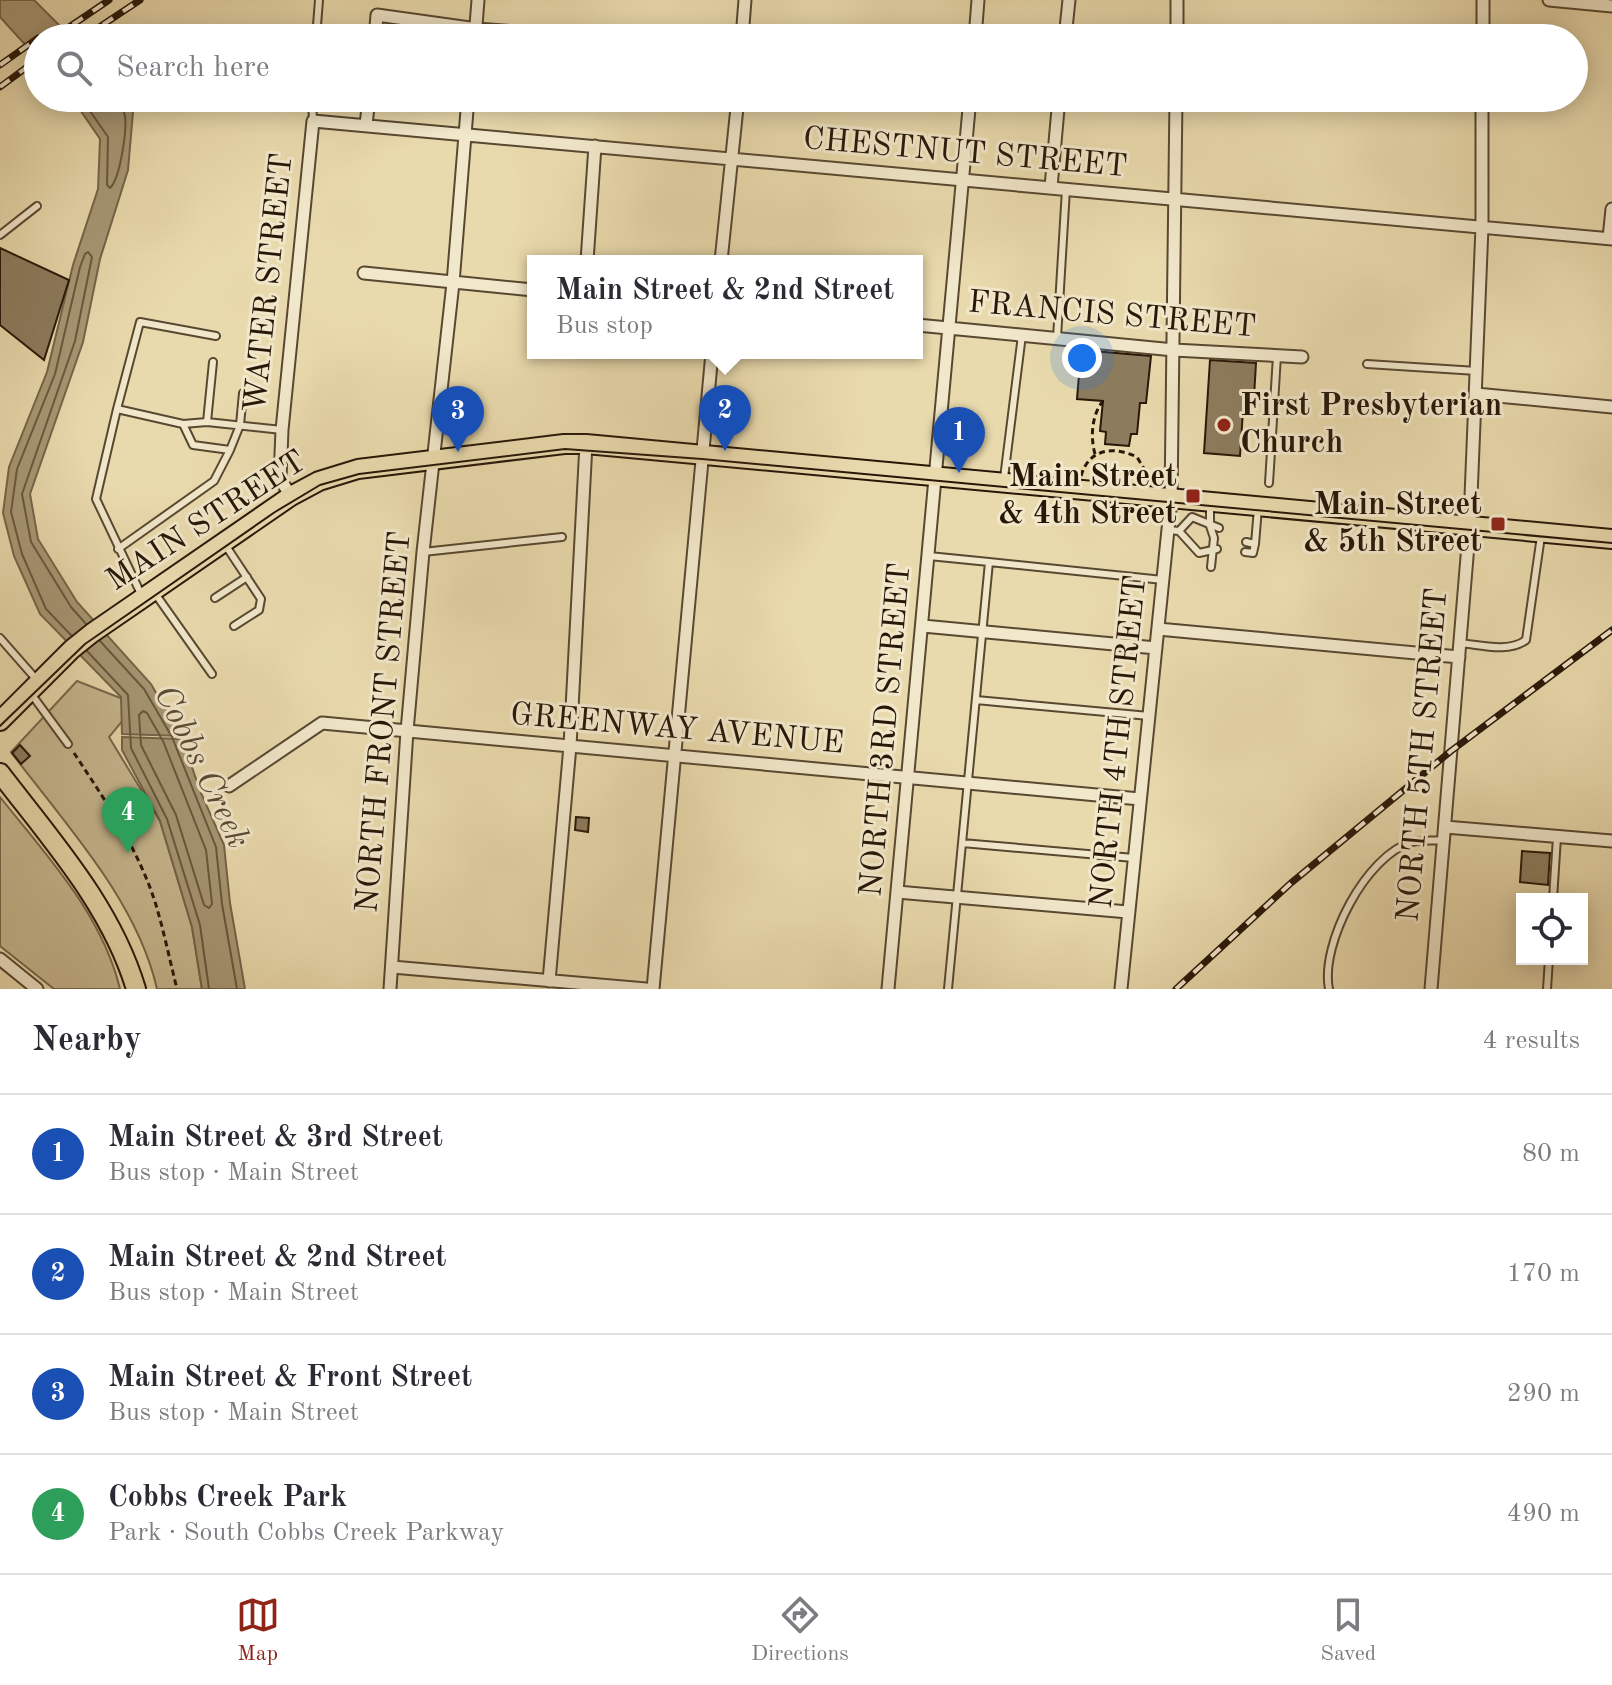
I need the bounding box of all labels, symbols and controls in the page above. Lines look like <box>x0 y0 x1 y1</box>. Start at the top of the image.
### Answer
search box <box>24 24 1588 112</box>
icon: search <box>52 46 96 90</box>
text: Search here <box>116 53 270 83</box>
street label: CHESTNUT STREET <box>801 124 1129 184</box>
street label: WATER STREET <box>240 152 300 414</box>
popup <box>527 255 923 359</box>
text: Main Street & 2nd Street <box>556 276 894 306</box>
street label: FRANCIS STREET <box>967 287 1257 345</box>
text: Bus stop <box>556 313 653 339</box>
your location <box>1062 338 1102 378</box>
pin: 2 <box>699 385 751 451</box>
pin: 3 <box>432 386 484 452</box>
place label: First Presbyterian Church <box>1240 391 1502 460</box>
pin: 1 <box>933 407 985 473</box>
marker: First Presbyterian Church <box>1215 416 1233 434</box>
street label: MAIN STREET <box>102 446 312 598</box>
place label: Main Street & 4th Street <box>999 462 1177 531</box>
marker: Main Street & 4th Street <box>1184 487 1202 505</box>
place label: Main Street & 5th Street <box>1304 490 1482 559</box>
marker: Main Street & 5th Street <box>1489 515 1507 533</box>
street label: NORTH FRONT STREET <box>352 530 418 914</box>
street label: NORTH 3RD STREET <box>856 562 918 898</box>
street label: NORTH 4TH STREET <box>1087 574 1153 910</box>
street label: NORTH 5TH STREET <box>1393 587 1455 923</box>
water label: Cobbs Creek <box>147 680 255 854</box>
street label: GREENWAY AVENUE <box>509 699 845 761</box>
pin: 4 <box>102 787 154 853</box>
map controls <box>1516 893 1588 965</box>
button: locate <box>1516 893 1588 965</box>
text: Nearby <box>32 1024 142 1058</box>
text: 4 results <box>1482 1028 1580 1054</box>
text: Main Street & 3rd Street <box>108 1123 443 1153</box>
text: 1 <box>50 1141 66 1167</box>
text: 80 m <box>1522 1141 1580 1167</box>
text: Bus stop · Main Street <box>108 1160 359 1186</box>
text: Main Street & 2nd Street <box>108 1243 446 1273</box>
text: 2 <box>50 1261 66 1287</box>
text: 170 m <box>1507 1261 1580 1287</box>
text: Bus stop · Main Street <box>108 1280 359 1306</box>
text: Main Street & Front Street <box>108 1363 472 1393</box>
text: 3 <box>50 1381 66 1407</box>
text: 290 m <box>1507 1381 1580 1407</box>
text: Bus stop · Main Street <box>108 1400 359 1426</box>
text: Cobbs Creek Park <box>108 1483 347 1513</box>
text: 4 <box>50 1501 66 1527</box>
text: 490 m <box>1507 1501 1580 1527</box>
text: Park · South Cobbs Creek Parkway <box>108 1520 504 1546</box>
tab: Map <box>236 1593 280 1668</box>
tab: Directions <box>751 1593 849 1668</box>
tab: Saved <box>1320 1593 1376 1668</box>

